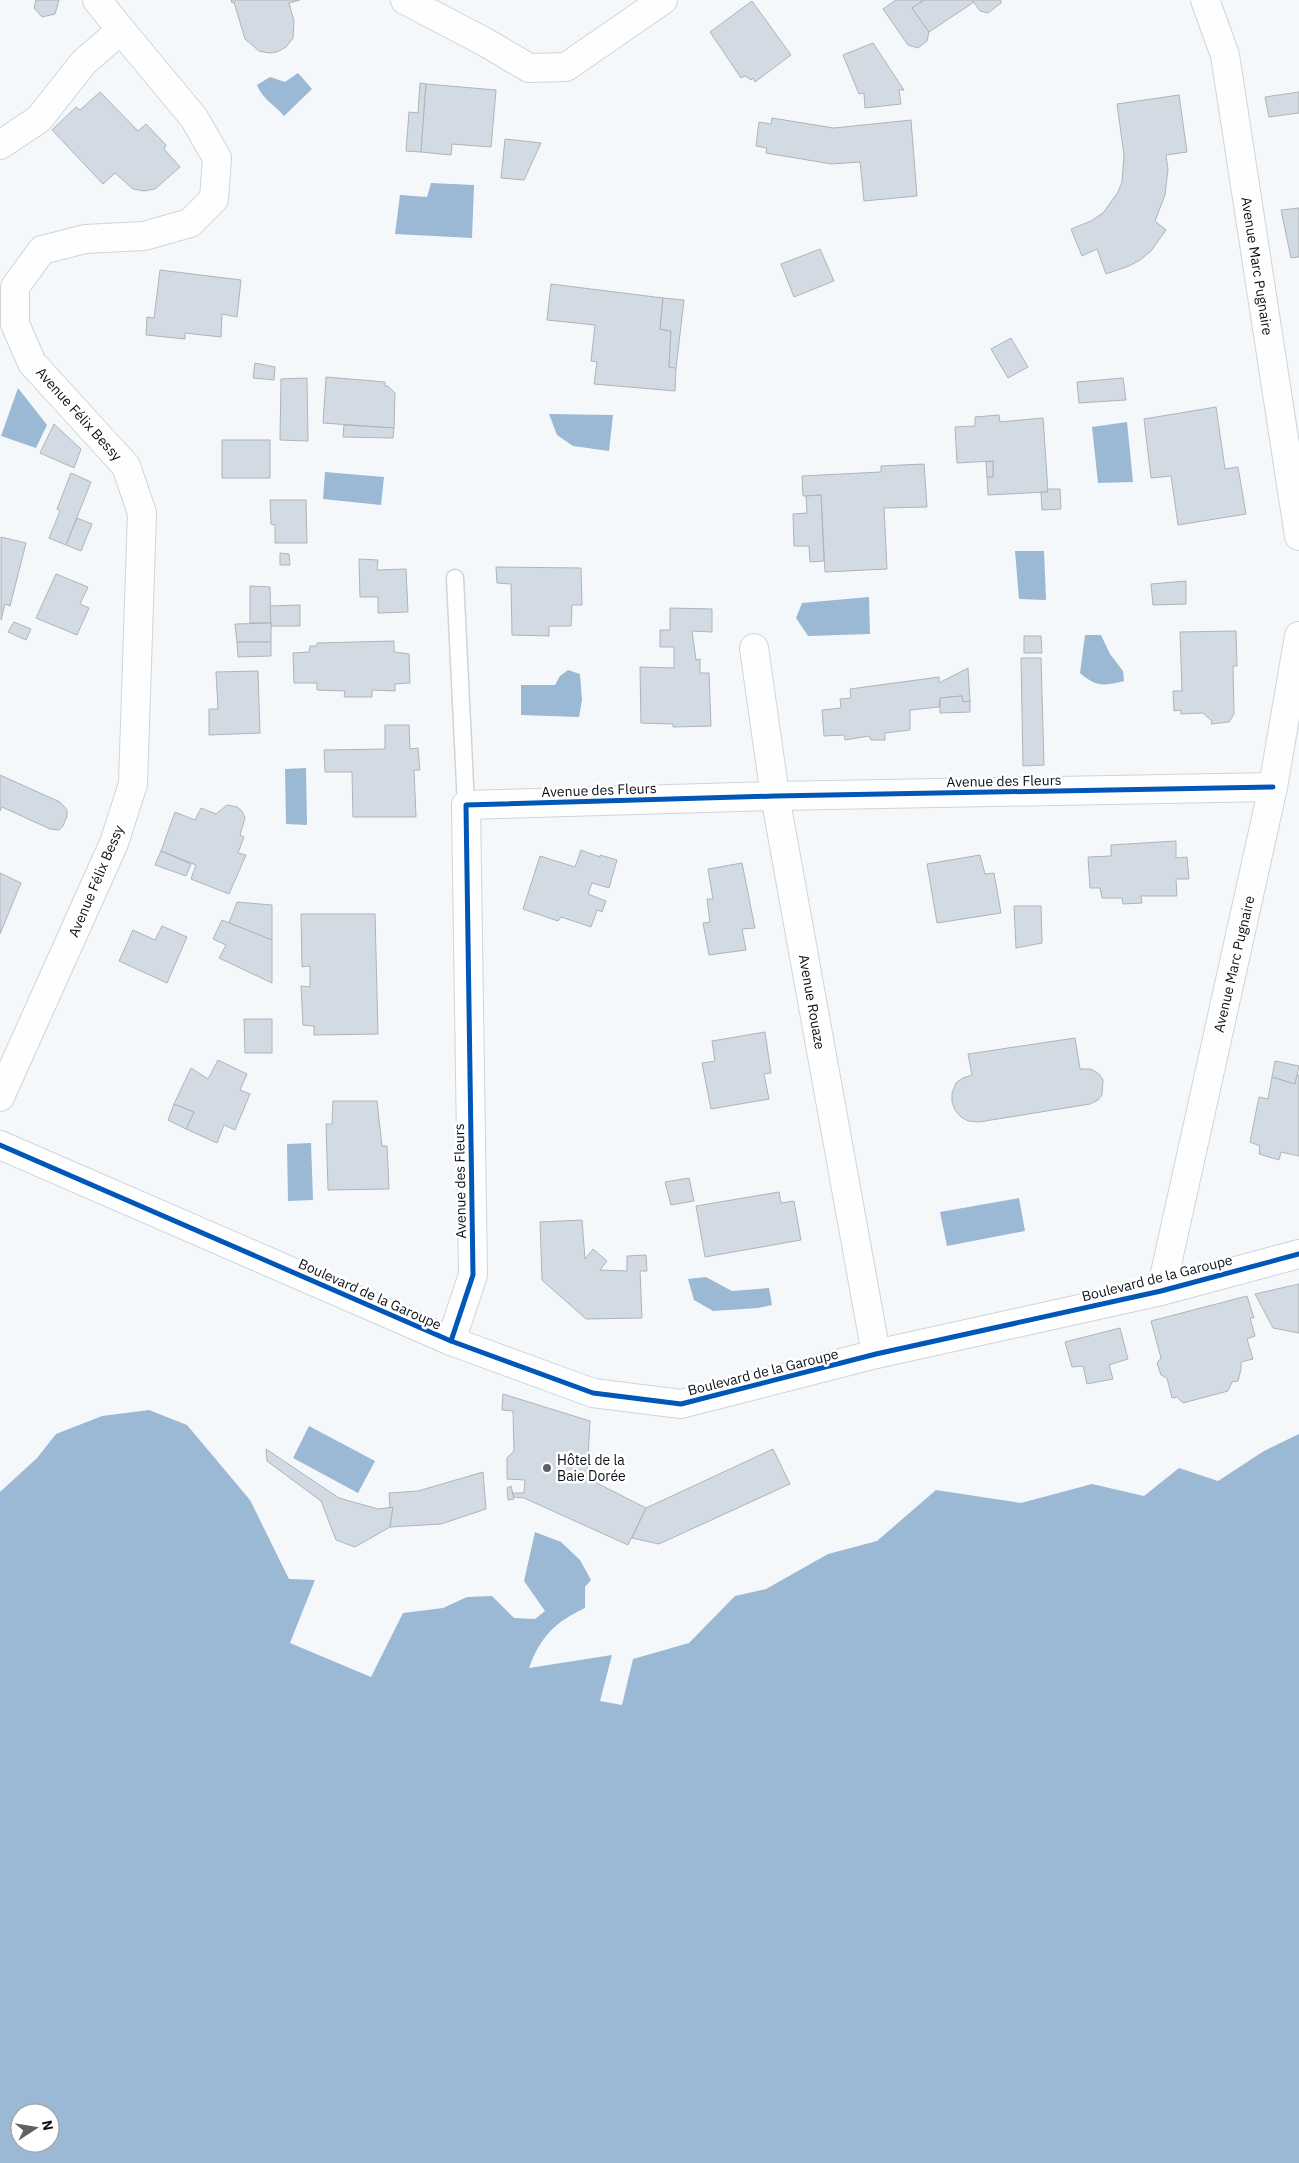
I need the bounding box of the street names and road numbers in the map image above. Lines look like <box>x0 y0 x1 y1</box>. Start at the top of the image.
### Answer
street label: Avenue Marc Pugnaire <box>1237 196 1277 337</box>
street label: Avenue Félix Bessy <box>32 363 126 465</box>
street label: Avenue des Fleurs <box>946 771 1062 791</box>
street label: Avenue des Fleurs <box>541 779 657 801</box>
street label: Avenue Félix Bessy <box>64 822 128 940</box>
street label: Avenue Marc Pugnaire <box>1210 894 1259 1034</box>
street label: Avenue Rouaze <box>795 953 829 1051</box>
street label: Avenue des Fleurs <box>450 1123 470 1239</box>
street label: Boulevard de la Garoupe <box>1080 1250 1234 1305</box>
street label: Boulevard de la Garoupe <box>296 1254 445 1334</box>
street label: Boulevard de la Garoupe <box>686 1344 840 1399</box>

